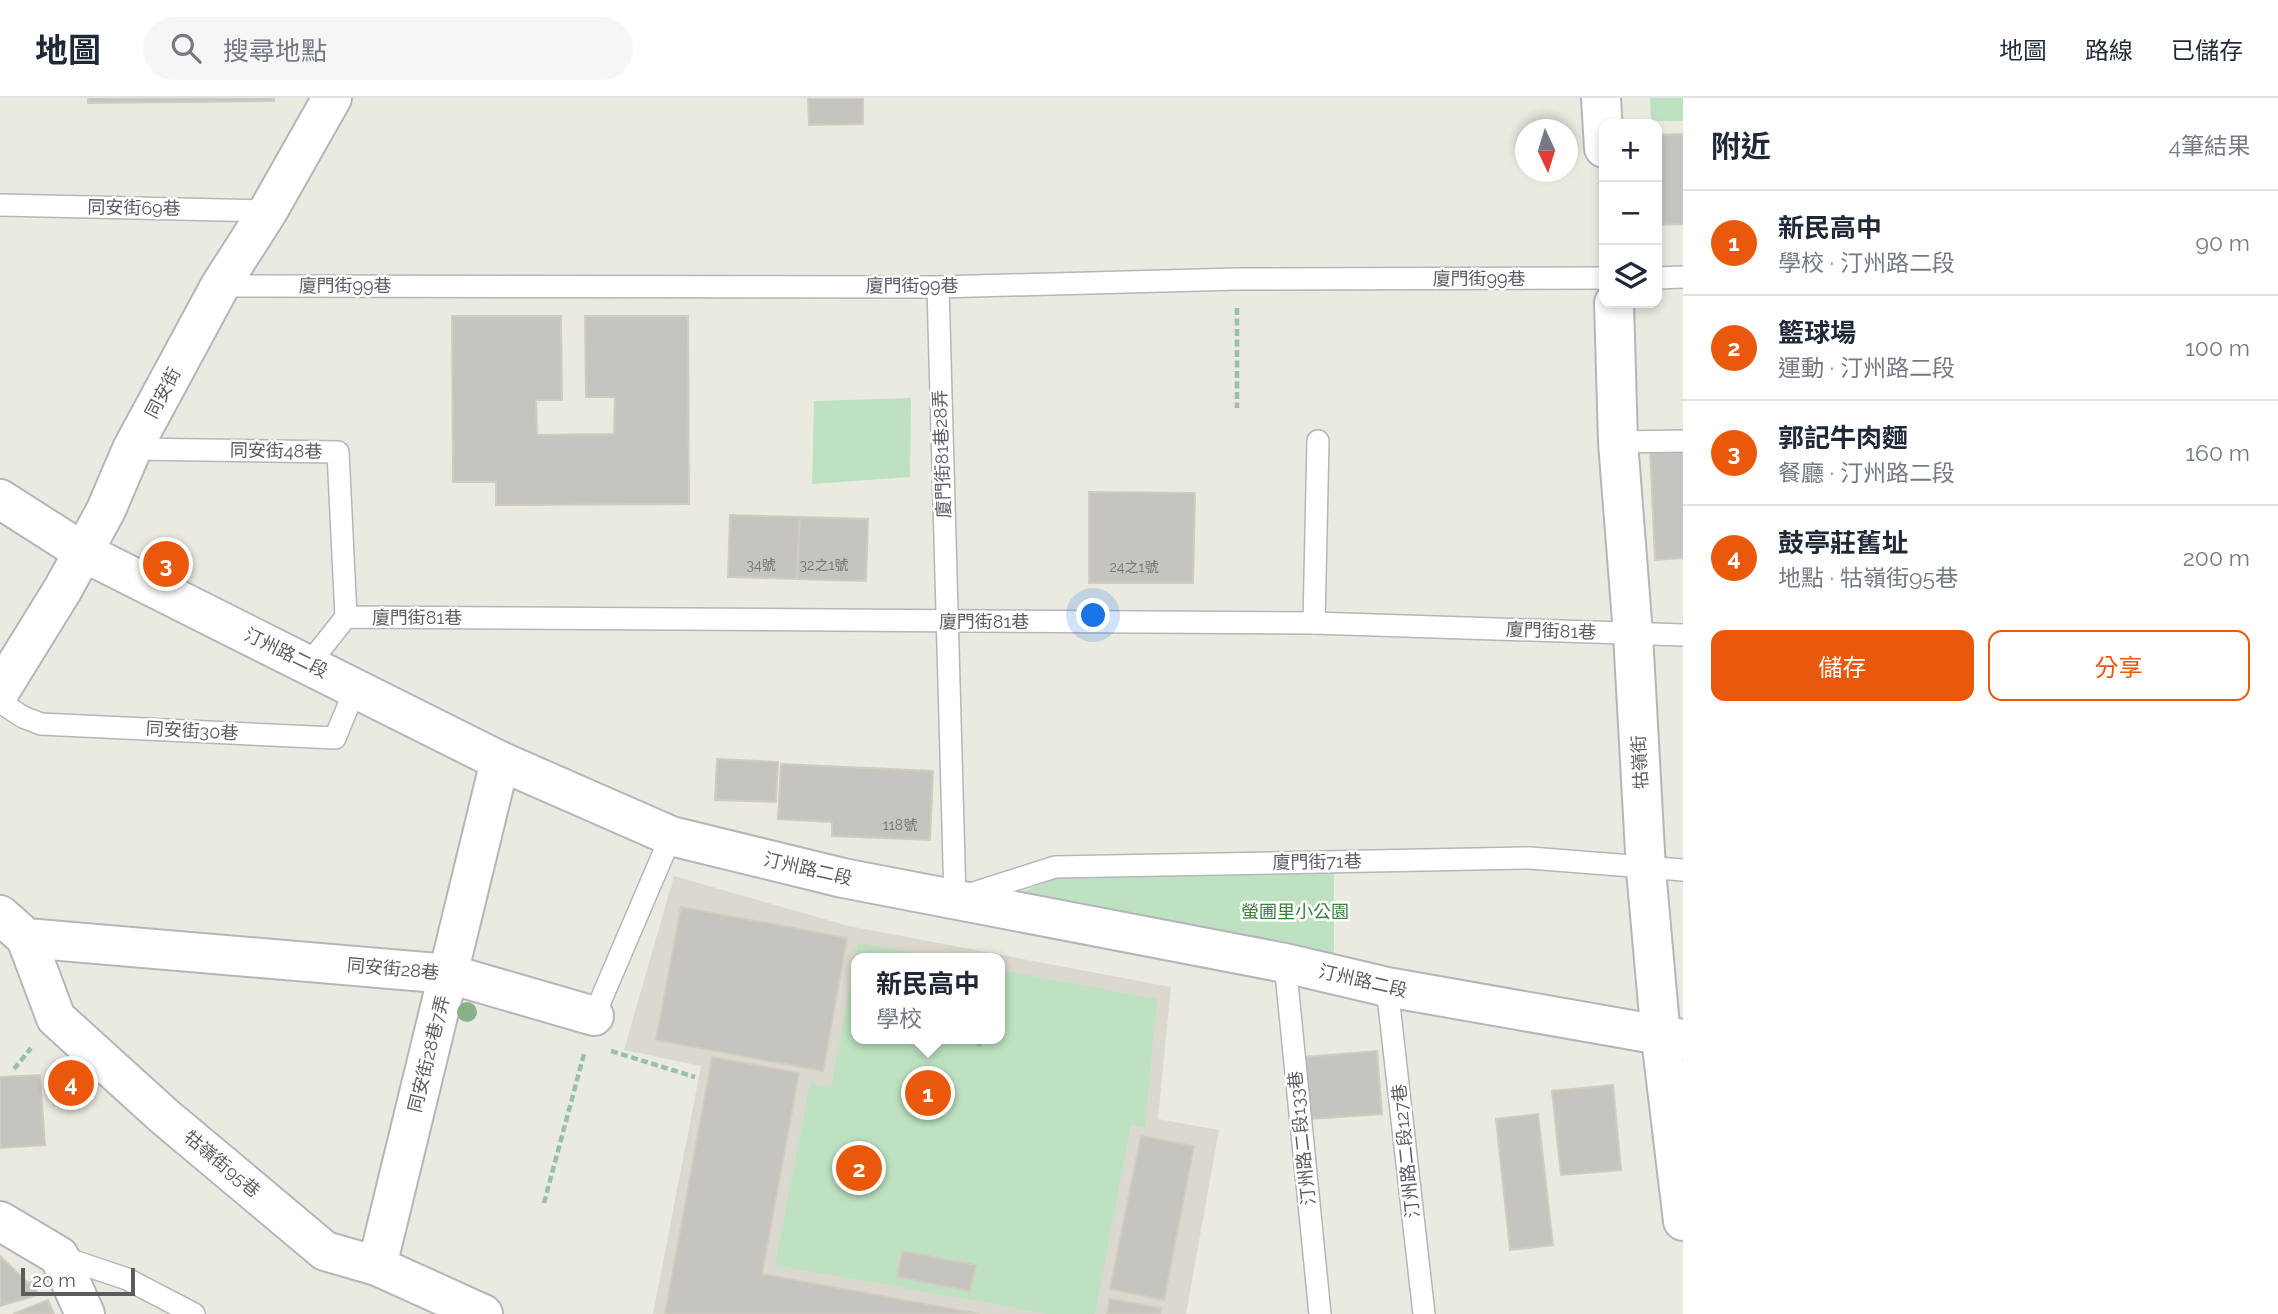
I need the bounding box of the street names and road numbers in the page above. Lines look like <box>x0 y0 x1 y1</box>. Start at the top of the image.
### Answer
street label: 同安街69巷 <box>87 196 181 219</box>
street label: 廈門街99巷 <box>1432 268 1526 289</box>
street label: 廈門街99巷 <box>298 275 392 296</box>
street label: 廈門街99巷 <box>865 275 959 296</box>
street label: 同安街 <box>141 364 185 422</box>
street label: 廈門街81巷28弄 <box>929 389 954 519</box>
street label: 同安街48巷 <box>230 439 322 462</box>
street label: 廈門街81巷 <box>372 607 462 628</box>
street label: 廈門街81巷 <box>939 611 1029 632</box>
street label: 廈門街81巷 <box>1505 618 1597 643</box>
street label: 汀州路二段 <box>241 623 331 682</box>
street label: 同安街30巷 <box>145 718 239 743</box>
street label: 牯嶺街 <box>1628 735 1651 790</box>
street label: 汀州路二段 <box>762 848 854 889</box>
street label: 廈門街71巷 <box>1272 850 1362 873</box>
street label: 同安街28巷 <box>346 954 440 983</box>
street label: 汀州路二段 <box>1317 960 1409 1001</box>
street label: 同安街28巷7弄 <box>404 993 453 1114</box>
street label: 汀州路二段133巷 <box>1284 1070 1319 1206</box>
street label: 汀州路二段127巷 <box>1388 1083 1423 1219</box>
street label: 牯嶺街95巷 <box>180 1126 264 1201</box>

